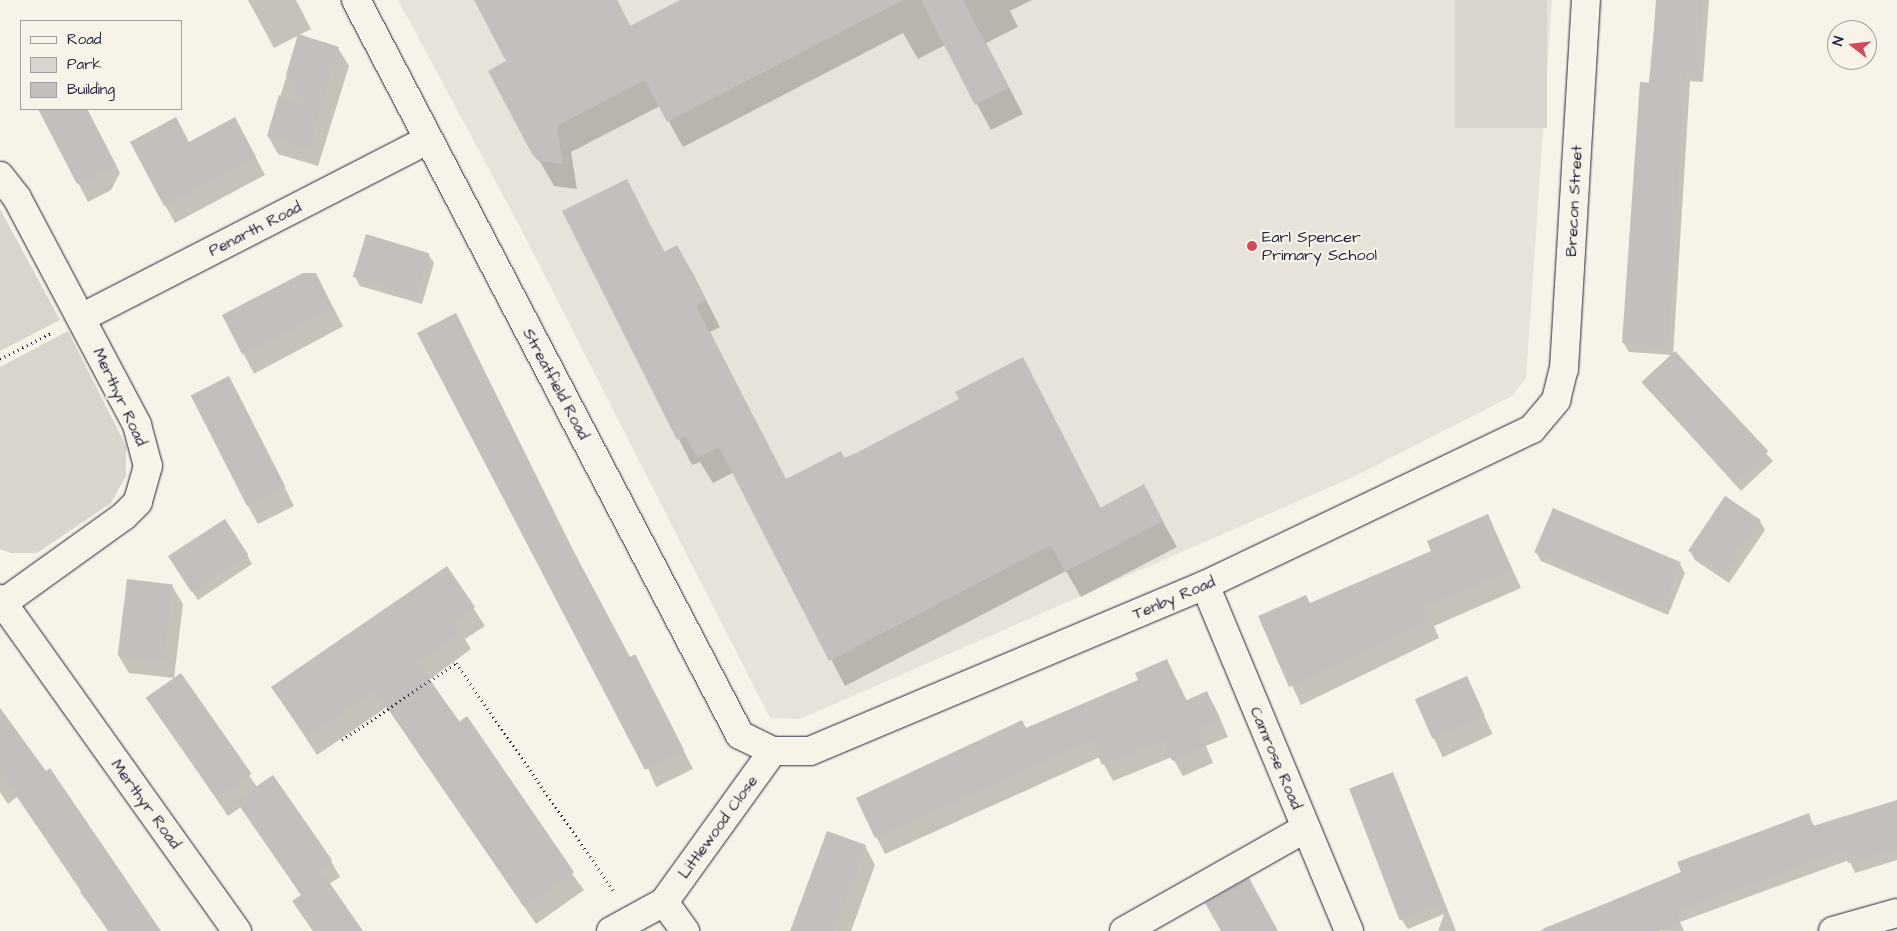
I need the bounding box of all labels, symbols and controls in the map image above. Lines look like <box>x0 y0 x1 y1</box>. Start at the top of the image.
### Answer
legend <box>20 20 182 110</box>
north arrow <box>1827 20 1877 70</box>
text: Road <box>67 29 101 50</box>
text: N <box>1828 34 1849 48</box>
text: Park <box>67 54 102 75</box>
text: Building <box>67 79 115 100</box>
street label: Brecon Street <box>1561 145 1587 257</box>
street label: Penarth Road <box>205 197 305 261</box>
place label: Earl Spencer Primary School <box>1262 227 1377 265</box>
marker: Earl Spencer Primary School <box>1246 240 1258 252</box>
street label: Streatfield Road <box>519 325 593 443</box>
street label: Merthyr Road <box>89 345 151 449</box>
street label: Tenby Road <box>1130 572 1218 624</box>
street label: Camrose Road <box>1246 704 1306 812</box>
street label: Merthyr Road <box>107 756 185 852</box>
street label: Littlewood Close <box>674 772 762 882</box>

